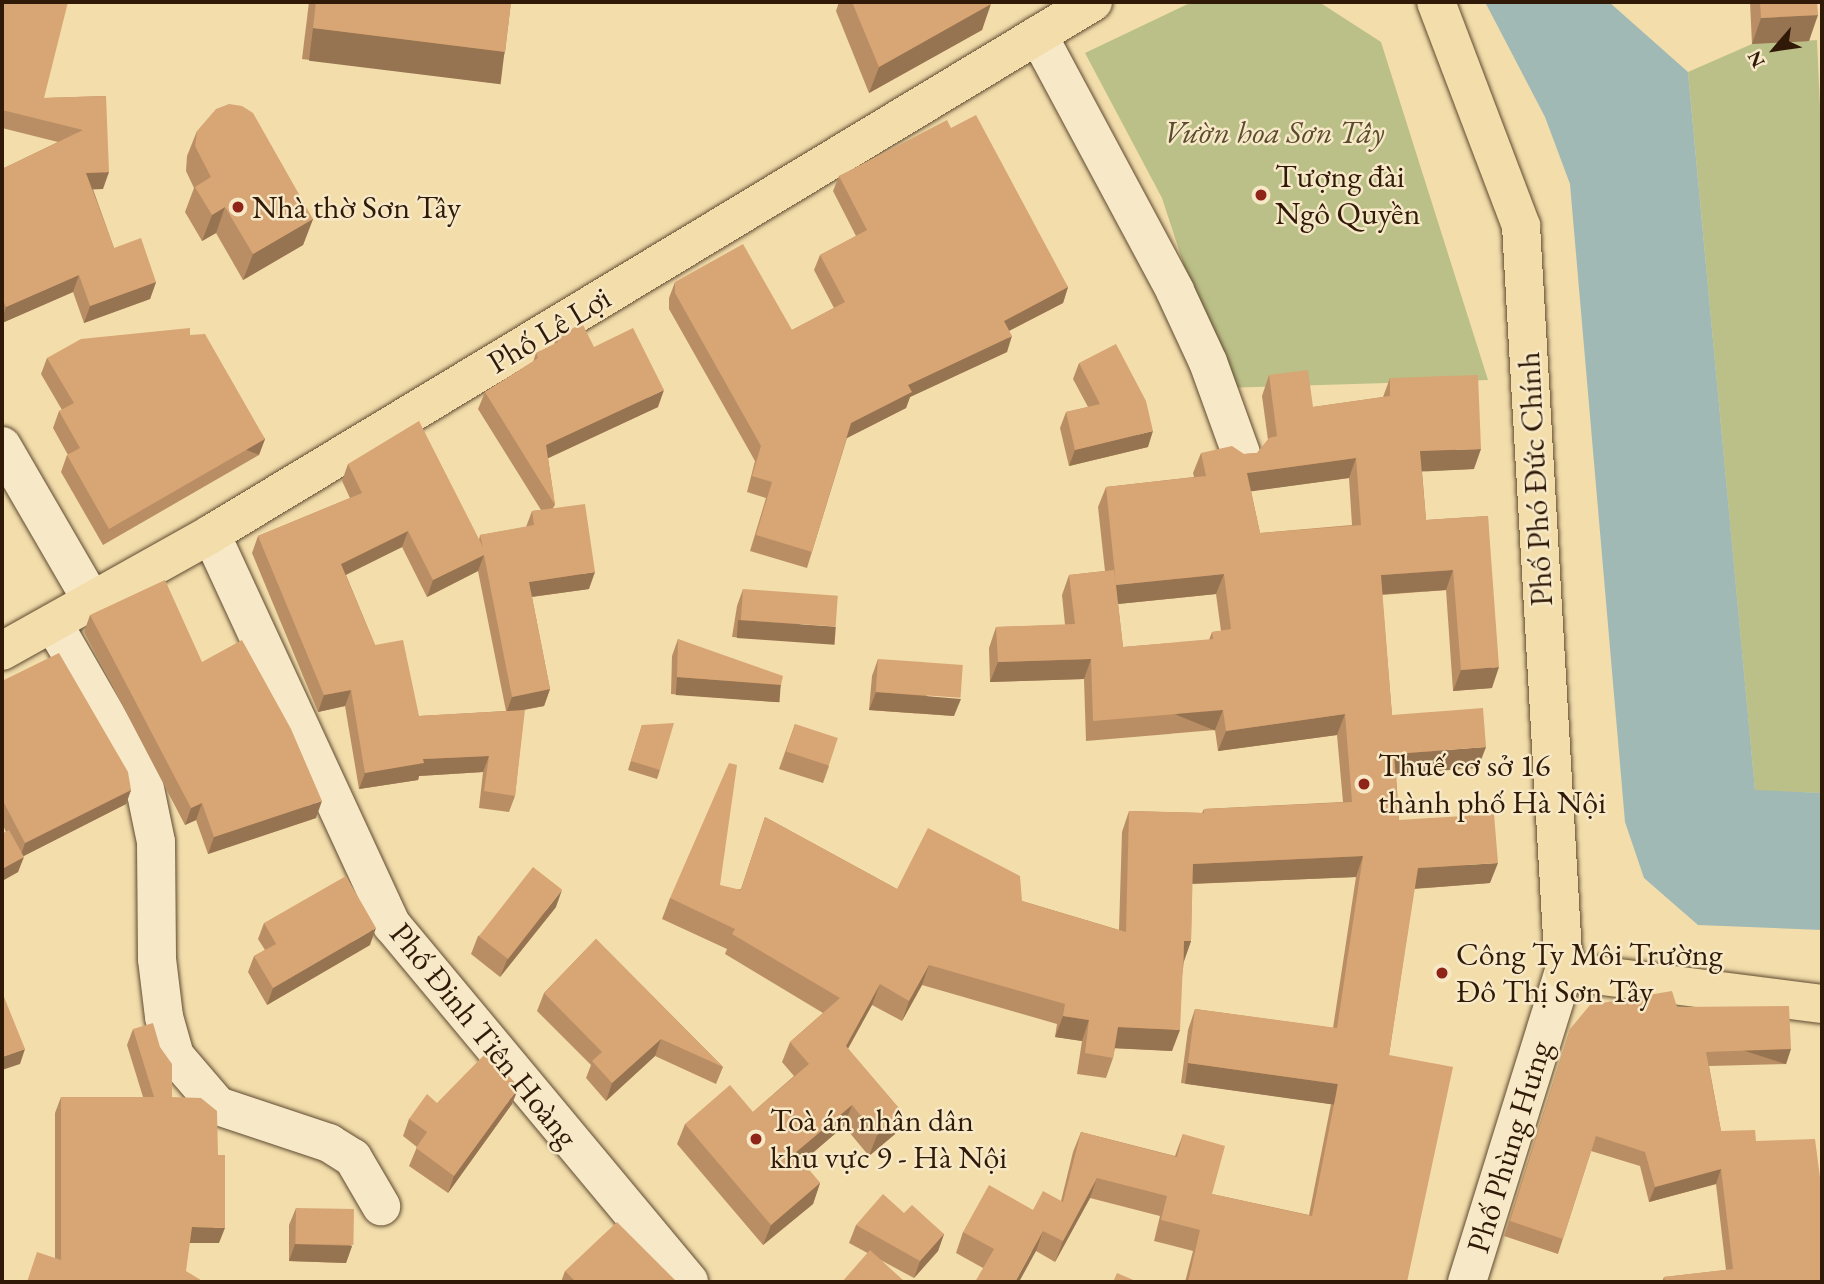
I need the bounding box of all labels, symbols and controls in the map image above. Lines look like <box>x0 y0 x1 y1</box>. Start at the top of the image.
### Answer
north arrow <box>1740 14 1810 84</box>
text: N <box>1742 47 1771 72</box>
park label: Vườn hoa Sơn Tây <box>1164 113 1384 151</box>
place label: Tượng đài Ngô Quyền <box>1275 158 1420 233</box>
marker: Tượng đài Ngô Quyền <box>1253 187 1269 203</box>
place label: Nhà thờ Sơn Tây <box>252 188 461 226</box>
marker: Nhà thờ Sơn Tây <box>230 199 246 215</box>
street label: Phố Lê Lợi <box>481 278 617 382</box>
street label: Phố Phó Đức Chính <box>1509 351 1561 607</box>
place label: Thuế cơ sở 16 thành phố Hà Nội <box>1378 747 1606 822</box>
marker: Thuế cơ sở 16 thành phố Hà Nội <box>1356 776 1372 792</box>
street label: Phố Đinh Tiên Hoàng <box>382 915 586 1155</box>
place label: Công Ty Môi Trường Đô Thị Sơn Tây <box>1456 936 1723 1011</box>
marker: Công Ty Môi Trường Đô Thị Sơn Tây <box>1434 965 1450 981</box>
street label: Phố Phùng Hưng <box>1459 1037 1559 1257</box>
place label: Toà án nhân dân khu vực 9 - Hà Nội <box>770 1102 1007 1177</box>
marker: Toà án nhân dân khu vực 9 - Hà Nội <box>748 1131 764 1147</box>

